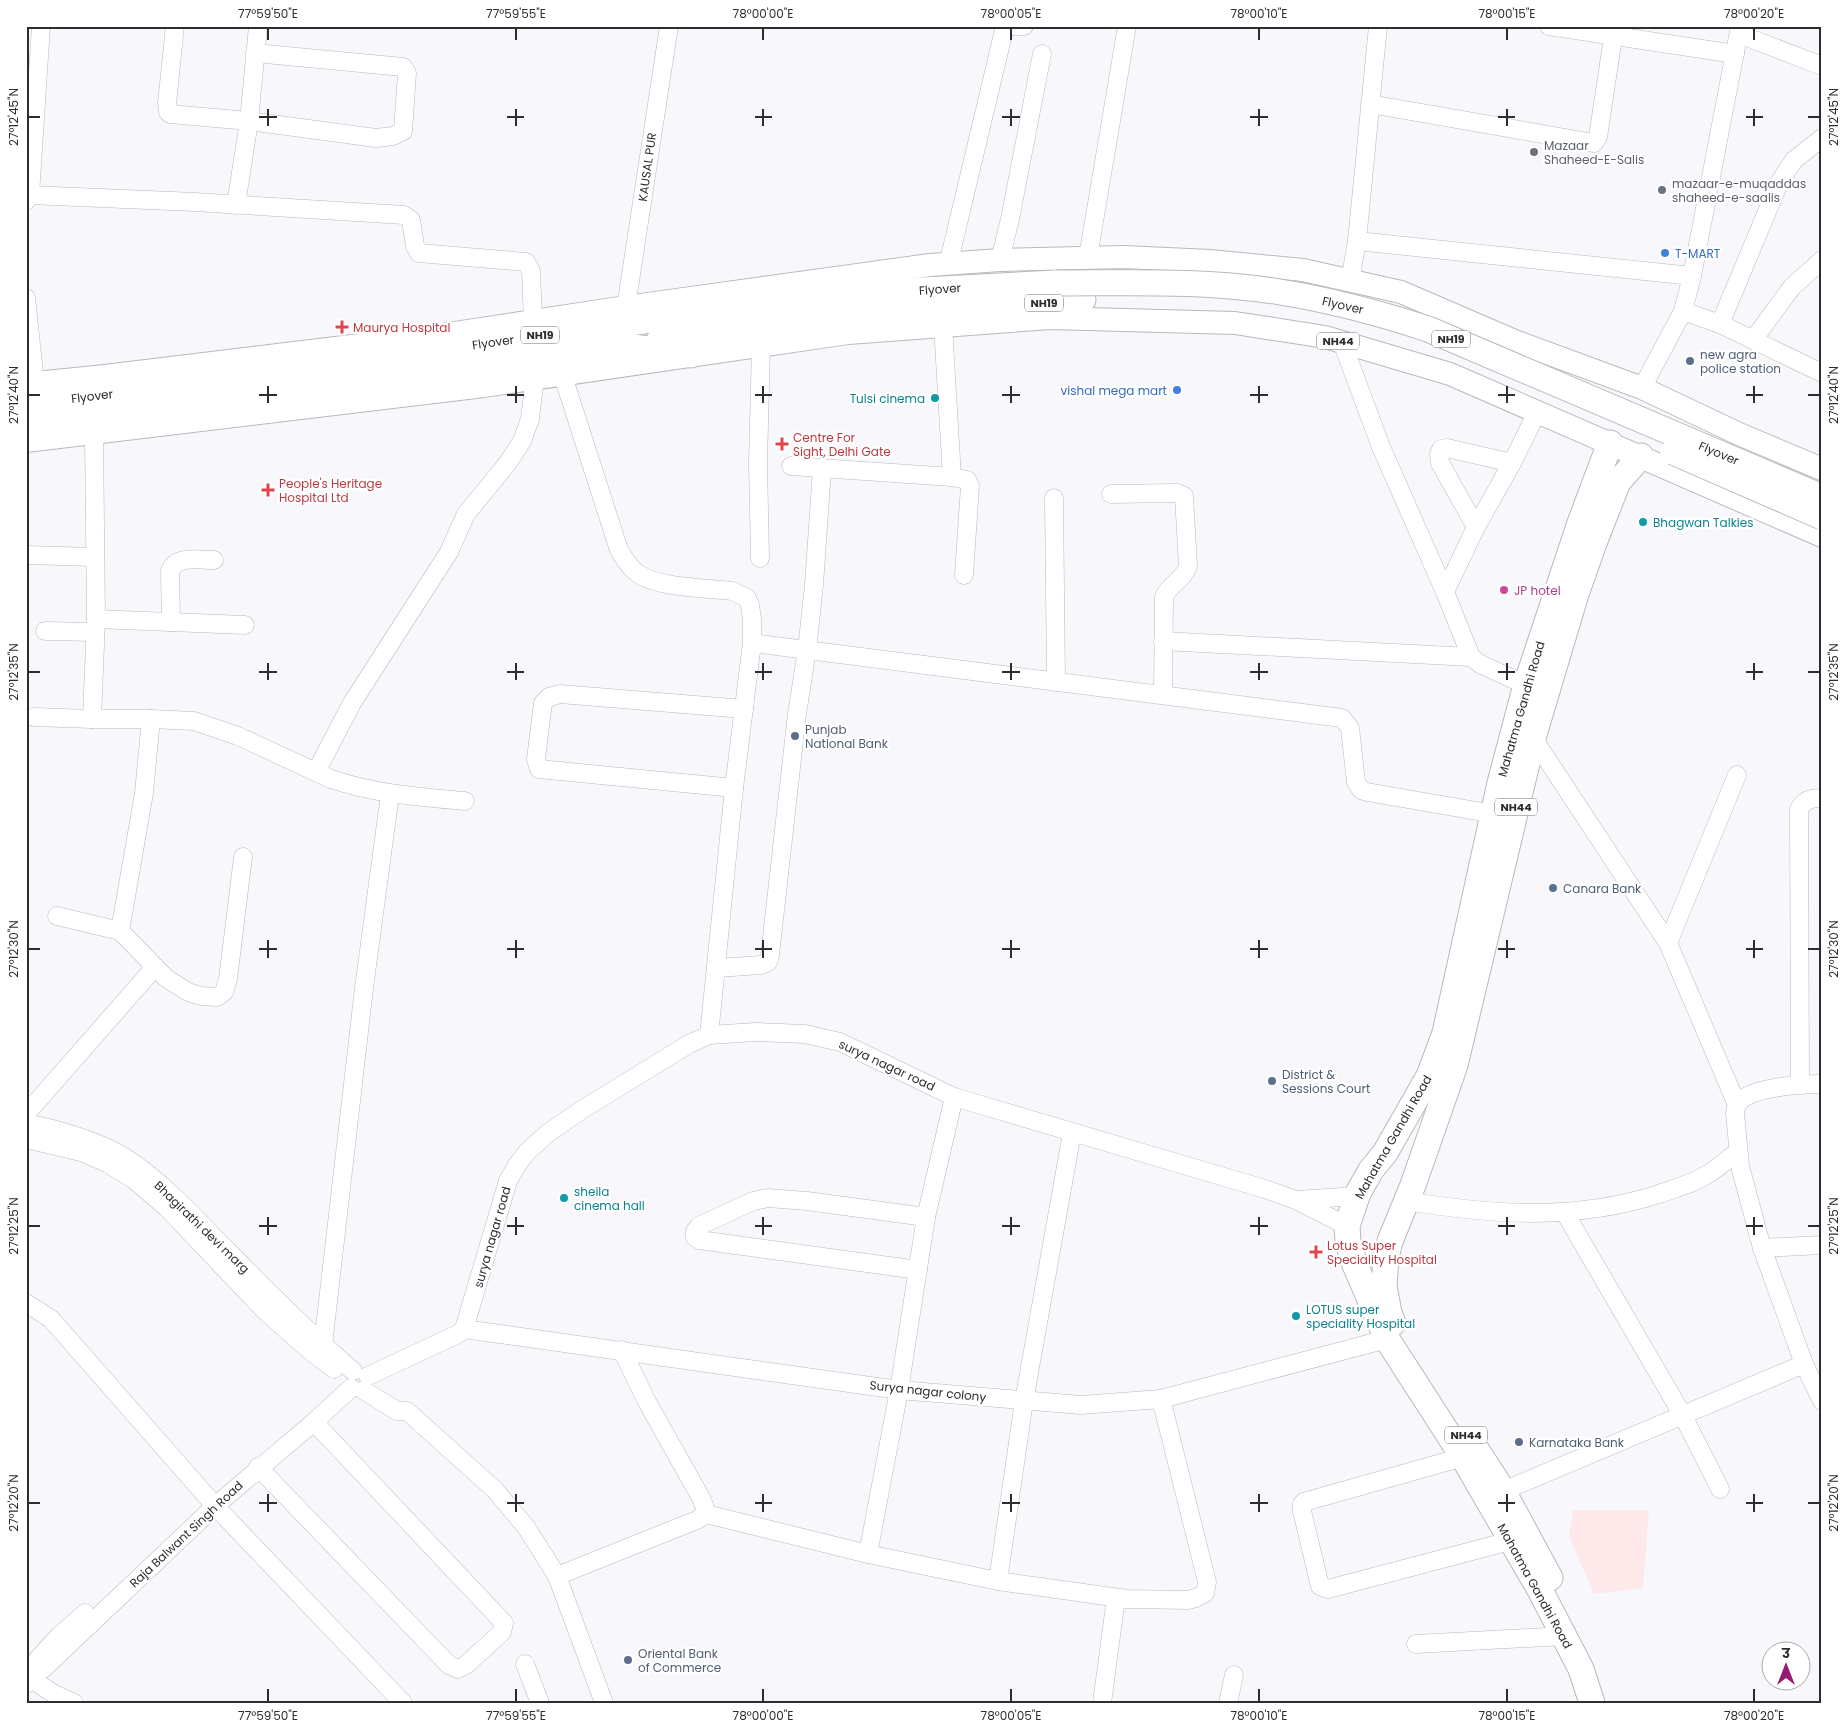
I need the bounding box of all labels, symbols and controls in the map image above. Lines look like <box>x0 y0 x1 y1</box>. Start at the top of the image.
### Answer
text: 77°59'50"E <box>238 5 298 22</box>
text: 77°59'55"E <box>486 5 546 22</box>
text: 78°00'00"E <box>733 5 793 22</box>
text: 78°00'05"E <box>981 5 1041 22</box>
text: 78°00'10"E <box>1230 5 1288 22</box>
text: 78°00'15"E <box>1478 5 1536 22</box>
text: 78°00'20"E <box>1724 5 1784 22</box>
text: 27°12'45"N <box>5 88 22 146</box>
text: 27°12'45"N <box>1825 88 1842 146</box>
street label: KAUSAL PUR <box>634 132 660 202</box>
place label: Mazaar Shaheed-E-Salis <box>1544 137 1644 168</box>
marker: Mazaar Shaheed-E-Salis <box>1528 146 1540 158</box>
place label: mazaar-e-muqaddas shaheed-e-saalis <box>1672 175 1806 206</box>
marker: mazaar-e-muqaddas shaheed-e-saalis <box>1656 184 1668 196</box>
place label: T-MART <box>1675 245 1721 262</box>
marker: T-MART <box>1659 247 1671 259</box>
street label: Flyover <box>918 279 962 299</box>
street label: Flyover <box>1321 292 1366 318</box>
road number: NH19 <box>1025 294 1063 312</box>
place label: Maurya Hospital <box>353 319 450 336</box>
marker: Maurya Hospital <box>335 320 349 334</box>
road number: NH19 <box>521 326 559 344</box>
road number: NH19 <box>1432 330 1470 348</box>
street label: Flyover <box>471 331 516 353</box>
road number: NH44 <box>1317 332 1359 350</box>
place label: new agra police station <box>1700 346 1781 377</box>
marker: new agra police station <box>1684 355 1696 367</box>
text: 27°12'40"N <box>5 366 22 424</box>
text: 27°12'40"N <box>1825 366 1842 424</box>
place label: vishal mega mart <box>1061 382 1167 399</box>
marker: vishal mega mart <box>1171 384 1183 396</box>
street label: Flyover <box>70 385 114 407</box>
place label: Tulsi cinema <box>850 390 925 407</box>
marker: Tulsi cinema <box>929 392 941 404</box>
place label: Centre For Sight, Delhi Gate <box>793 429 891 460</box>
marker: Centre For Sight, Delhi Gate <box>775 437 789 451</box>
street label: Flyover <box>1696 437 1742 469</box>
place label: People's Heritage Hospital Ltd <box>279 475 382 506</box>
marker: People's Heritage Hospital Ltd <box>261 483 275 497</box>
place label: Bhagwan Talkies <box>1653 514 1754 531</box>
marker: Bhagwan Talkies <box>1637 516 1649 528</box>
place label: JP hotel <box>1514 582 1561 599</box>
marker: JP hotel <box>1498 584 1510 596</box>
street label: Mahatma Gandhi Road <box>1493 639 1549 779</box>
text: 27°12'35"N <box>5 643 22 701</box>
text: 27°12'35"N <box>1825 643 1842 701</box>
place label: Punjab National Bank <box>805 721 889 752</box>
marker: Punjab National Bank <box>789 730 801 742</box>
road number: NH44 <box>1495 799 1537 816</box>
place label: Canara Bank <box>1563 880 1642 897</box>
marker: Canara Bank <box>1547 882 1559 894</box>
text: 27°12'30"N <box>5 920 22 978</box>
text: 27°12'30"N <box>1825 920 1842 978</box>
street label: surya nagar road <box>836 1035 938 1095</box>
place label: District & Sessions Court <box>1282 1066 1370 1097</box>
street label: Mahatma Gandhi Road <box>1350 1072 1436 1202</box>
marker: District & Sessions Court <box>1266 1075 1278 1087</box>
street label: Bhagirathi devi marg <box>151 1177 253 1277</box>
place label: sheila cinema hall <box>574 1183 645 1214</box>
street label: surya nagar road <box>469 1184 515 1290</box>
marker: sheila cinema hall <box>558 1192 570 1204</box>
text: 27°12'25"N <box>5 1197 22 1255</box>
text: 27°12'25"N <box>1825 1197 1842 1255</box>
place label: Lotus Super Speciality Hospital <box>1327 1237 1437 1268</box>
marker: Lotus Super Speciality Hospital <box>1309 1245 1323 1259</box>
place label: LOTUS super speciality Hospital <box>1306 1301 1415 1332</box>
marker: LOTUS super speciality Hospital <box>1290 1310 1302 1322</box>
street label: Surya nagar colony <box>869 1376 987 1406</box>
road number: NH44 <box>1445 1426 1487 1444</box>
place label: Karnataka Bank <box>1529 1434 1625 1451</box>
marker: Karnataka Bank <box>1513 1436 1525 1448</box>
text: 27°12'20"N <box>5 1474 22 1532</box>
text: 27°12'20"N <box>1825 1474 1842 1532</box>
street label: Raja Balwant Singh Road <box>126 1477 246 1591</box>
street label: Mahatma Gandhi Road <box>1493 1520 1577 1652</box>
north arrow <box>1760 1642 1810 1692</box>
text: उ <box>1781 1643 1791 1663</box>
place label: Oriental Bank of Commerce <box>638 1645 721 1676</box>
marker: Oriental Bank of Commerce <box>622 1654 634 1666</box>
text: 77°59'50"E <box>238 1707 298 1724</box>
text: 77°59'55"E <box>486 1707 546 1724</box>
text: 78°00'00"E <box>733 1707 793 1724</box>
text: 78°00'05"E <box>981 1707 1041 1724</box>
text: 78°00'10"E <box>1230 1707 1288 1724</box>
text: 78°00'15"E <box>1478 1707 1536 1724</box>
text: 78°00'20"E <box>1724 1707 1784 1724</box>

